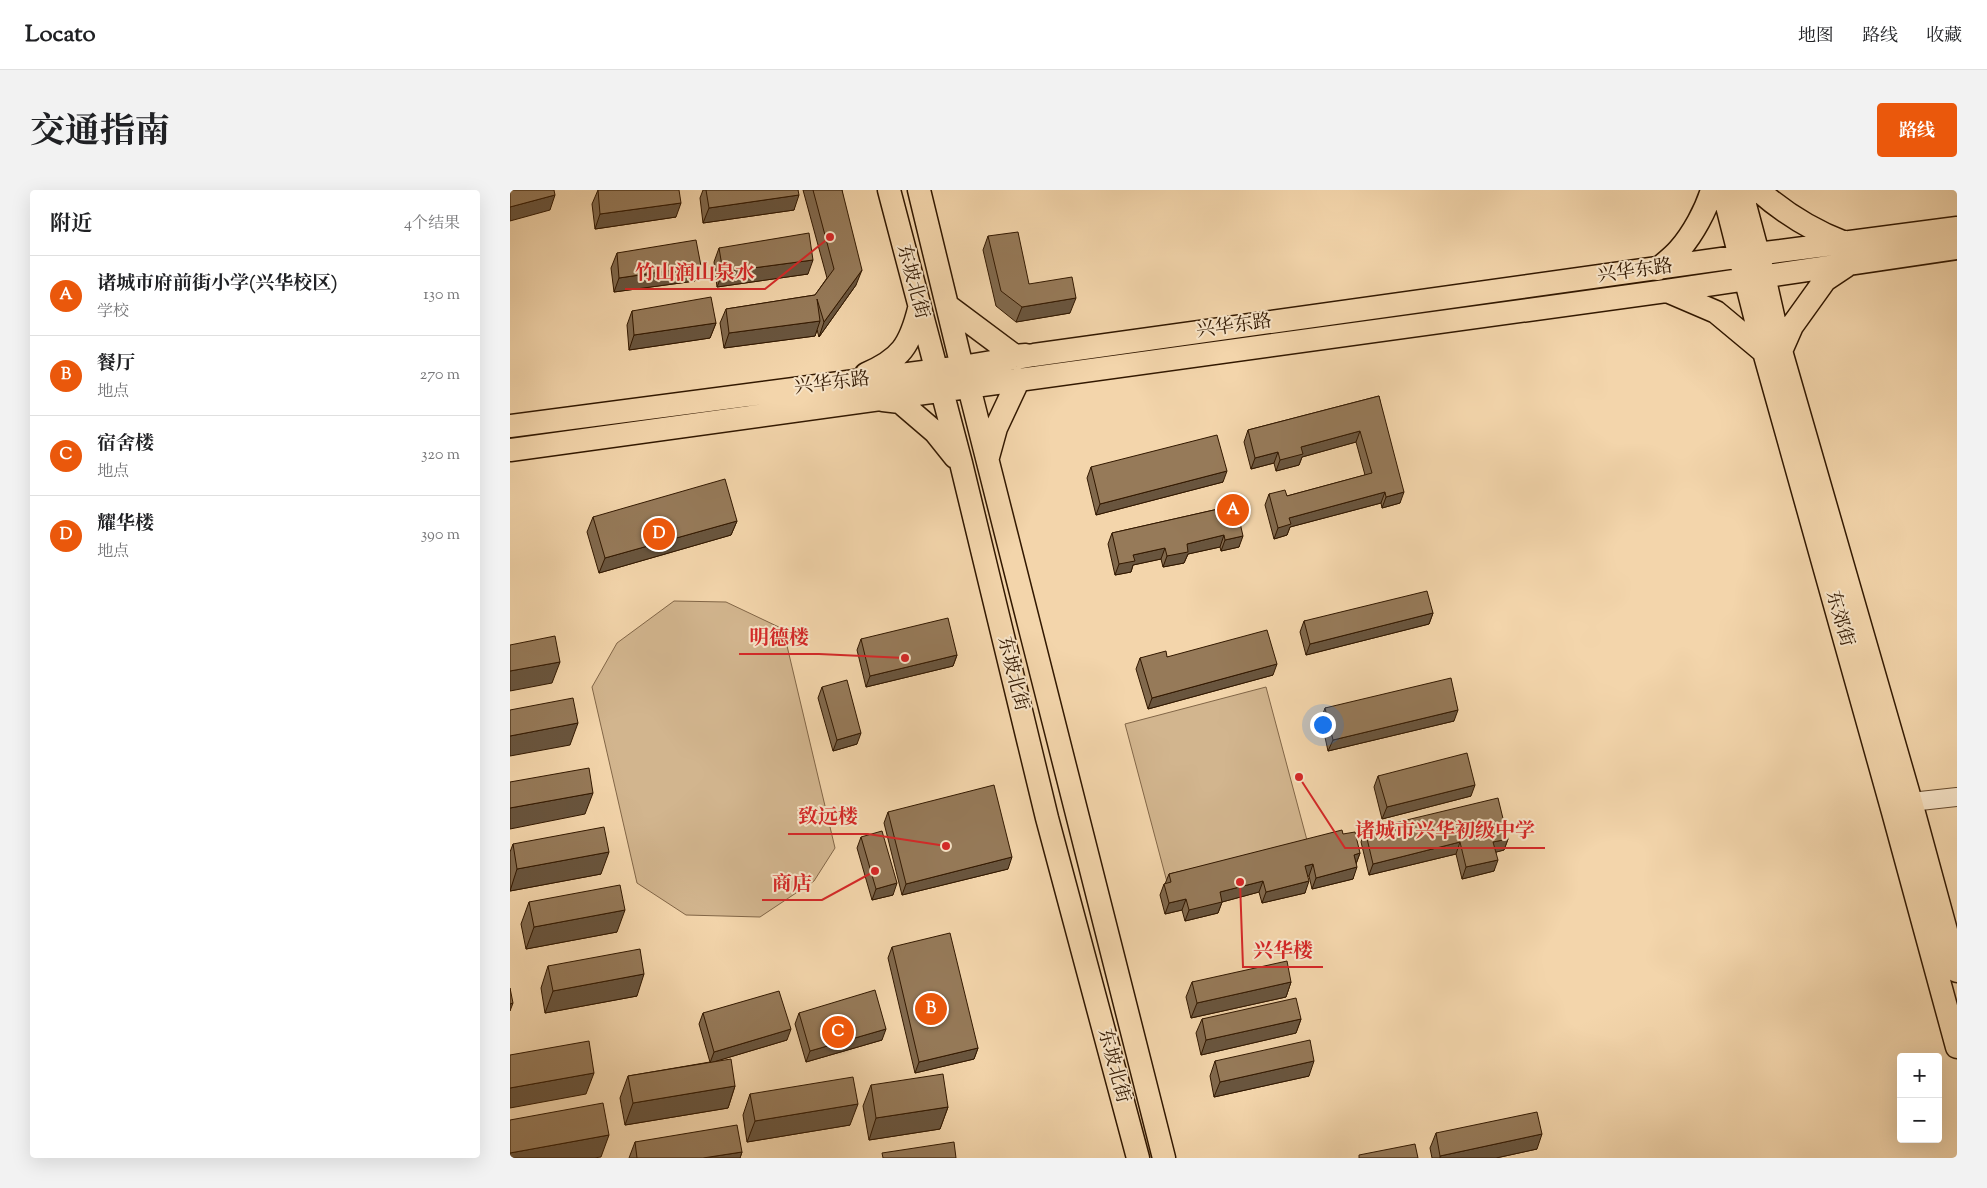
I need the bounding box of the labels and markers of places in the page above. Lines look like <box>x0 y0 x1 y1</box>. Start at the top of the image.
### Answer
callout: 竹山润山泉水 <box>625 254 765 289</box>
pin: A <box>1217 491 1249 529</box>
pin: D <box>643 515 675 553</box>
callout: 明德楼 <box>739 619 819 654</box>
callout: 致远楼 <box>788 799 868 834</box>
callout: 诸城市兴华初级中学 <box>1345 813 1545 848</box>
callout: 商店 <box>762 865 822 900</box>
callout: 兴华楼 <box>1243 932 1323 967</box>
pin: B <box>915 990 947 1028</box>
pin: C <box>822 1013 854 1051</box>

